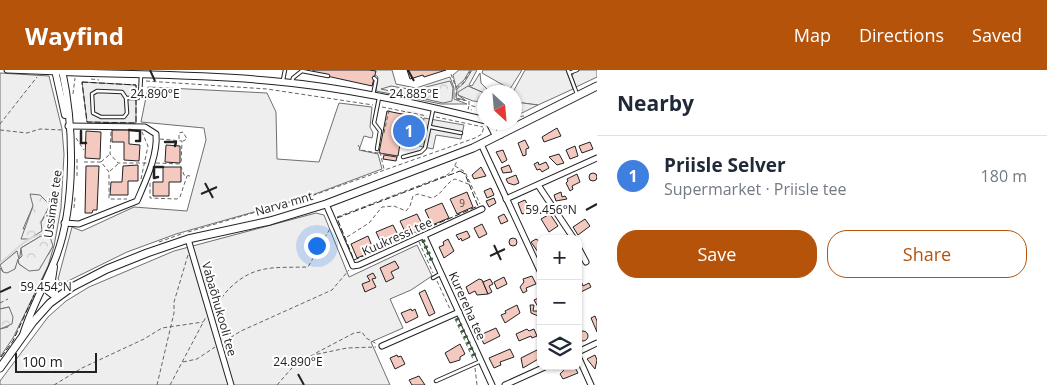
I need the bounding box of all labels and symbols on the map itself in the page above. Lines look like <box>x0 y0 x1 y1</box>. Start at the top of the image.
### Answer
text: 24.890°E <box>130 85 180 102</box>
text: 24.885°E <box>389 85 439 102</box>
north arrow <box>477 85 522 130</box>
pin: 1 <box>393 112 425 150</box>
street label: Ussimäe tee <box>39 169 66 239</box>
street label: Narva mnt <box>253 187 315 220</box>
house number: 9 <box>459 196 465 210</box>
text: 59.456°N <box>525 201 577 218</box>
street label: Kuukressi tee <box>359 213 435 260</box>
your location <box>304 233 330 259</box>
street label: Vabaõhukooli tee <box>198 260 241 358</box>
street label: Kurereha tee <box>445 269 490 343</box>
text: 59.454°N <box>20 278 72 295</box>
scale bar <box>15 350 98 373</box>
text: 24.890°E <box>273 353 323 370</box>

